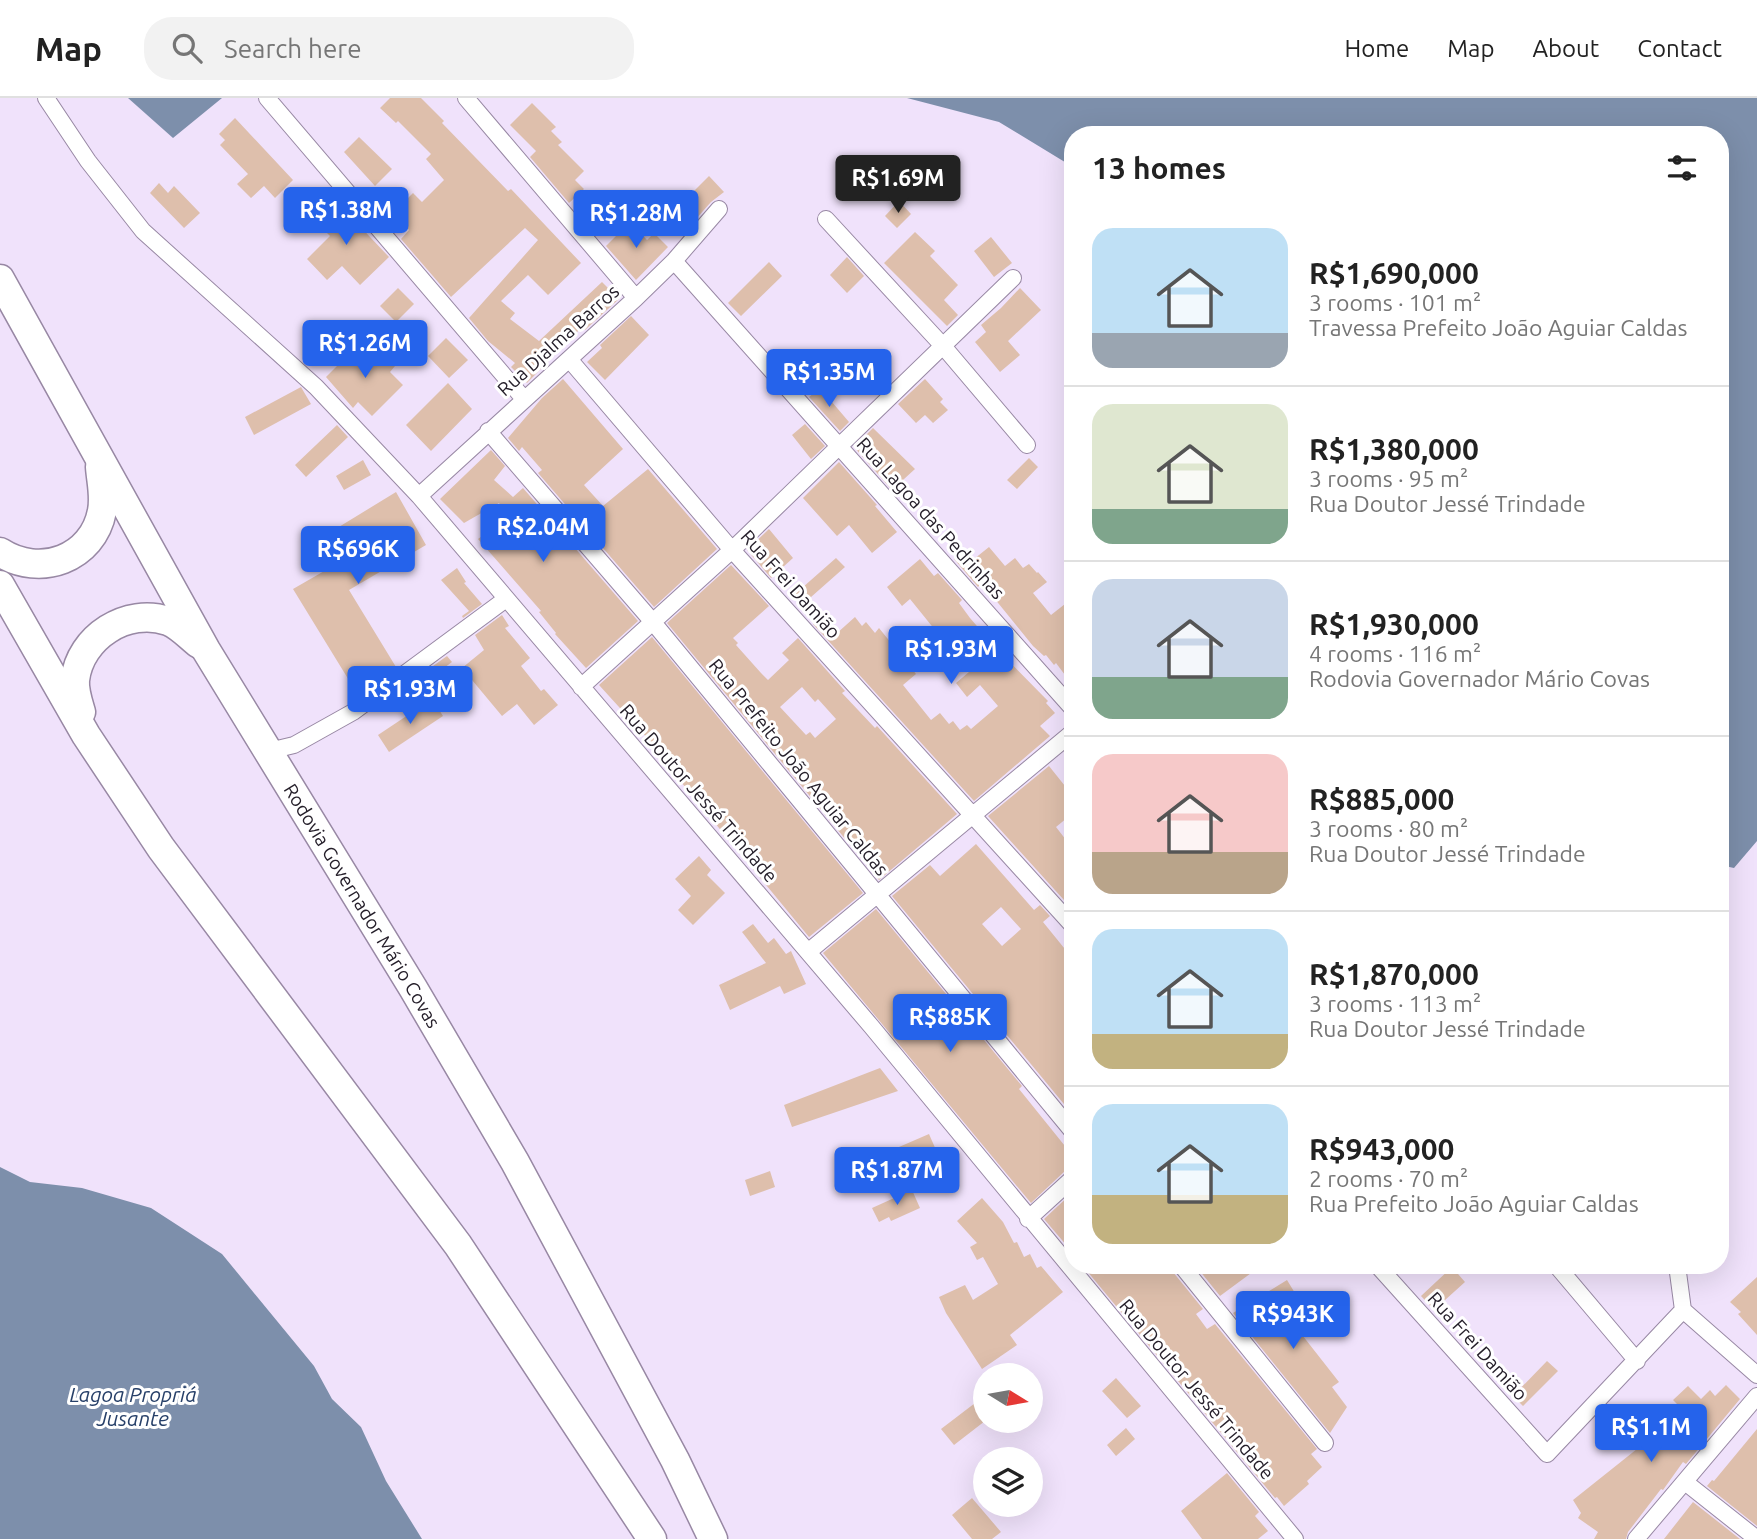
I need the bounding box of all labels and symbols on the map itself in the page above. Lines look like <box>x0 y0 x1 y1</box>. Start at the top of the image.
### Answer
pin: R$1.69M <box>833 156 963 215</box>
pin: R$1.38M <box>281 188 411 247</box>
pin: R$1.28M <box>571 190 701 250</box>
street label: Rua Djalma Barros <box>493 280 623 400</box>
pin: R$1.26M <box>300 320 430 380</box>
pin: R$1.35M <box>764 350 894 409</box>
street label: Rua Lagoa das Pedrinhas <box>853 433 1009 603</box>
pin: R$2.04M <box>478 504 608 564</box>
street label: Rua Frei Damião <box>737 525 845 643</box>
pin: R$696K <box>301 526 415 586</box>
pin: R$1.93M <box>886 626 1016 686</box>
street label: Rua Prefeito João Aguiar Caldas <box>705 654 893 880</box>
pin: R$1.93M <box>345 666 475 726</box>
street label: Rua Doutor Jessé Trindade <box>616 700 782 886</box>
street label: Rodovia Governador Mário Covas <box>280 780 445 1032</box>
pin: R$885K <box>893 995 1007 1054</box>
pin: R$1.87M <box>832 1148 962 1207</box>
street label: Rua Frei Damião <box>1424 1287 1532 1405</box>
pin: R$943K <box>1236 1292 1350 1351</box>
street label: Rua Doutor Jessé Trindade <box>1115 1294 1279 1484</box>
north arrow <box>973 1363 1043 1433</box>
water label: Lagoa Propriá Jusante <box>69 1382 197 1430</box>
pin: R$1.1M <box>1594 1404 1708 1464</box>

